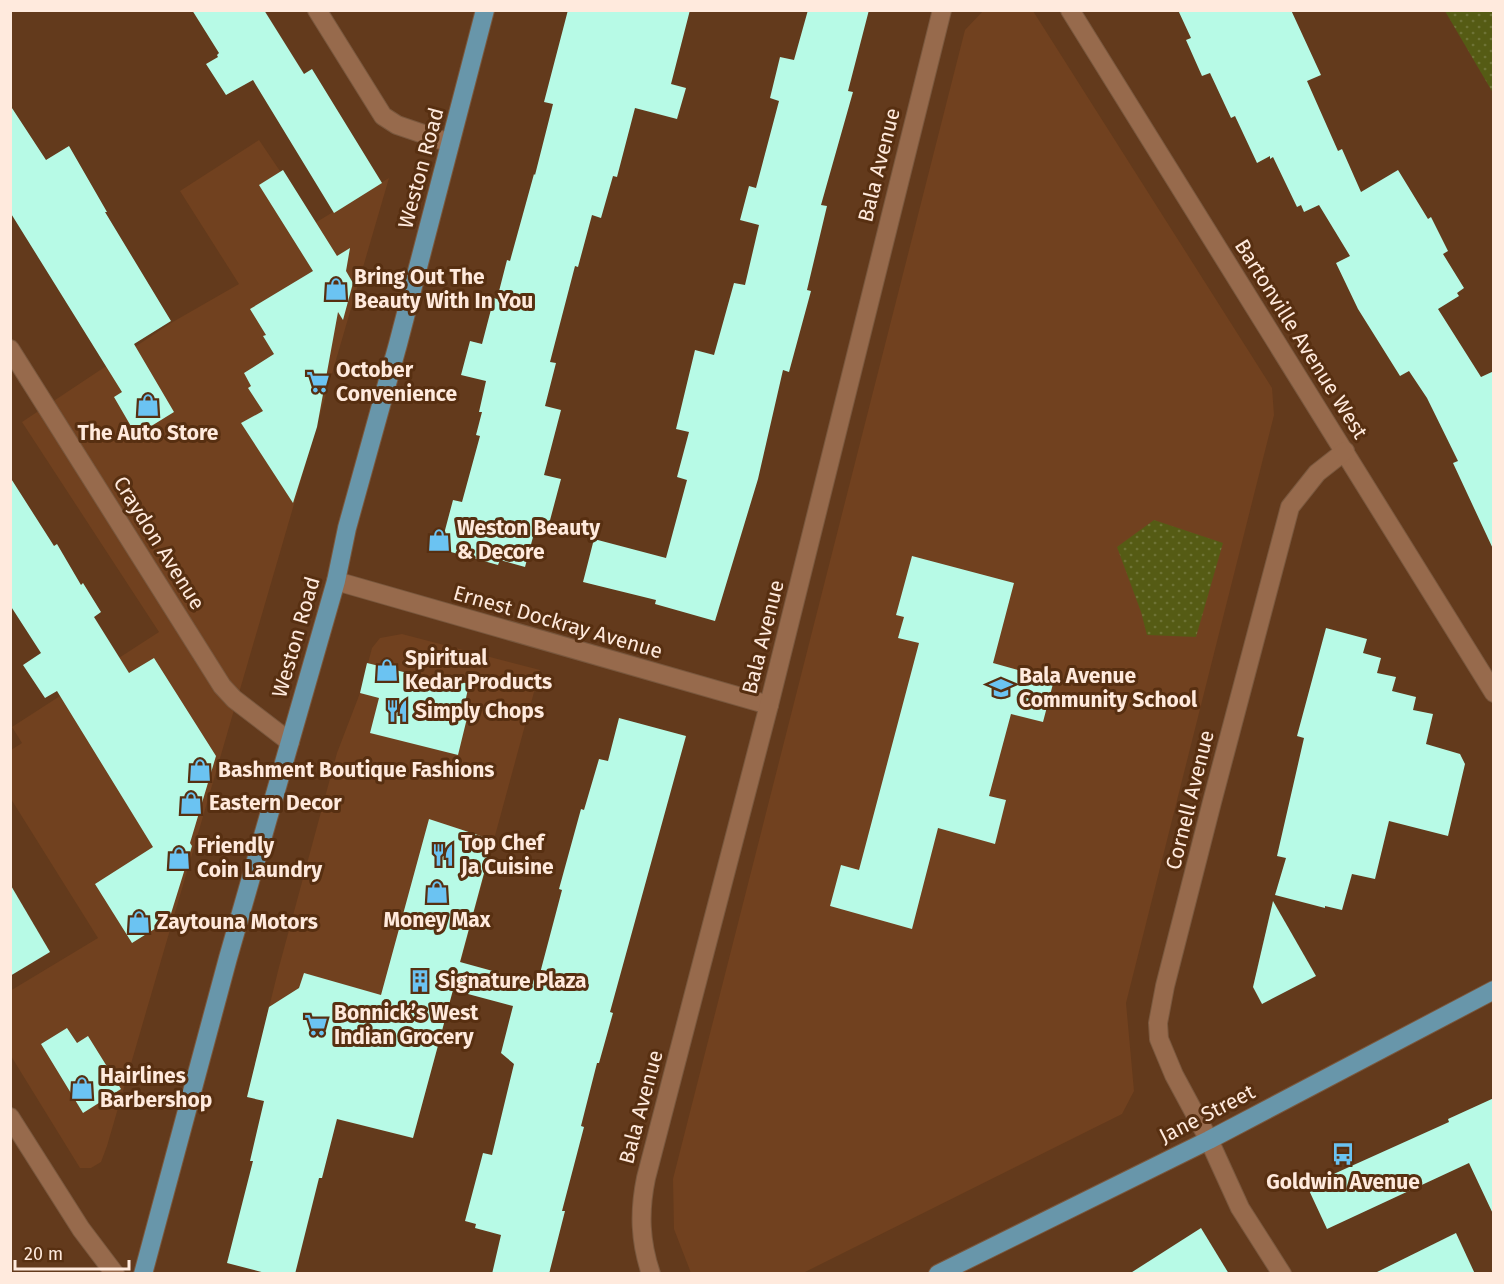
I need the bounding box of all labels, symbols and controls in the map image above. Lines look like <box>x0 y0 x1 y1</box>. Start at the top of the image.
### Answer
street label: Weston Road <box>392 105 450 231</box>
street label: Bala Avenue <box>852 105 906 225</box>
street label: Bartonville Avenue West <box>1229 234 1373 444</box>
place label: Bring Out The Beauty With In You <box>354 264 533 314</box>
shop icon: Bring Out The Beauty With In You <box>323 276 349 302</box>
place label: October Convenience <box>336 357 457 407</box>
supermarket icon: October Convenience <box>305 369 331 395</box>
shop icon: The Auto Store <box>135 392 161 418</box>
place label: The Auto Store <box>78 420 219 446</box>
street label: Craydon Avenue <box>108 471 210 615</box>
place label: Weston Beauty & Decore <box>457 515 600 565</box>
shop icon: Weston Beauty & Decore <box>426 527 452 553</box>
street label: Weston Road <box>266 574 326 700</box>
street label: Bala Avenue <box>736 577 790 697</box>
street label: Ernest Dockray Avenue <box>450 580 666 664</box>
place label: Spiritual Kedar Products <box>405 645 552 695</box>
shop icon: Spiritual Kedar Products <box>374 657 400 683</box>
place label: Bala Avenue Community School <box>1019 663 1198 713</box>
school or university icon: Bala Avenue Community School <box>988 675 1014 701</box>
restaurant icon: Simply Chops <box>384 698 410 724</box>
place label: Simply Chops <box>415 698 544 724</box>
street label: Cornell Avenue <box>1160 727 1220 873</box>
shop icon: Bashment Boutique Fashions <box>187 757 213 783</box>
place label: Bashment Boutique Fashions <box>218 757 494 783</box>
shop icon: Eastern Decor <box>178 790 204 816</box>
place label: Eastern Decor <box>209 790 342 816</box>
place label: Top Chef Ja Cuisine <box>460 830 554 880</box>
place label: Friendly Coin Laundry <box>197 833 322 883</box>
restaurant icon: Top Chef Ja Cuisine <box>430 842 456 868</box>
shop icon: Friendly Coin Laundry <box>166 845 192 871</box>
shop icon: Money Max <box>424 879 450 905</box>
place label: Money Max <box>384 907 491 933</box>
shop icon: Zaytouna Motors <box>126 909 152 935</box>
place label: Zaytouna Motors <box>157 909 318 935</box>
building icon: Signature Plaza <box>407 968 433 994</box>
place label: Signature Plaza <box>438 968 586 994</box>
place label: Bonnick’s West Indian Grocery <box>334 1000 479 1050</box>
supermarket icon: Bonnick’s West Indian Grocery <box>303 1012 329 1038</box>
street label: Bala Avenue <box>613 1047 669 1167</box>
place label: Hairlines Barbershop <box>100 1063 212 1113</box>
shop icon: Hairlines Barbershop <box>69 1075 95 1101</box>
street label: Jane Street <box>1155 1079 1260 1149</box>
bus stop icon: Goldwin Avenue <box>1330 1141 1356 1167</box>
place label: Goldwin Avenue <box>1266 1169 1420 1195</box>
scale bar <box>15 1233 129 1271</box>
text: 20 m <box>24 1243 63 1265</box>

